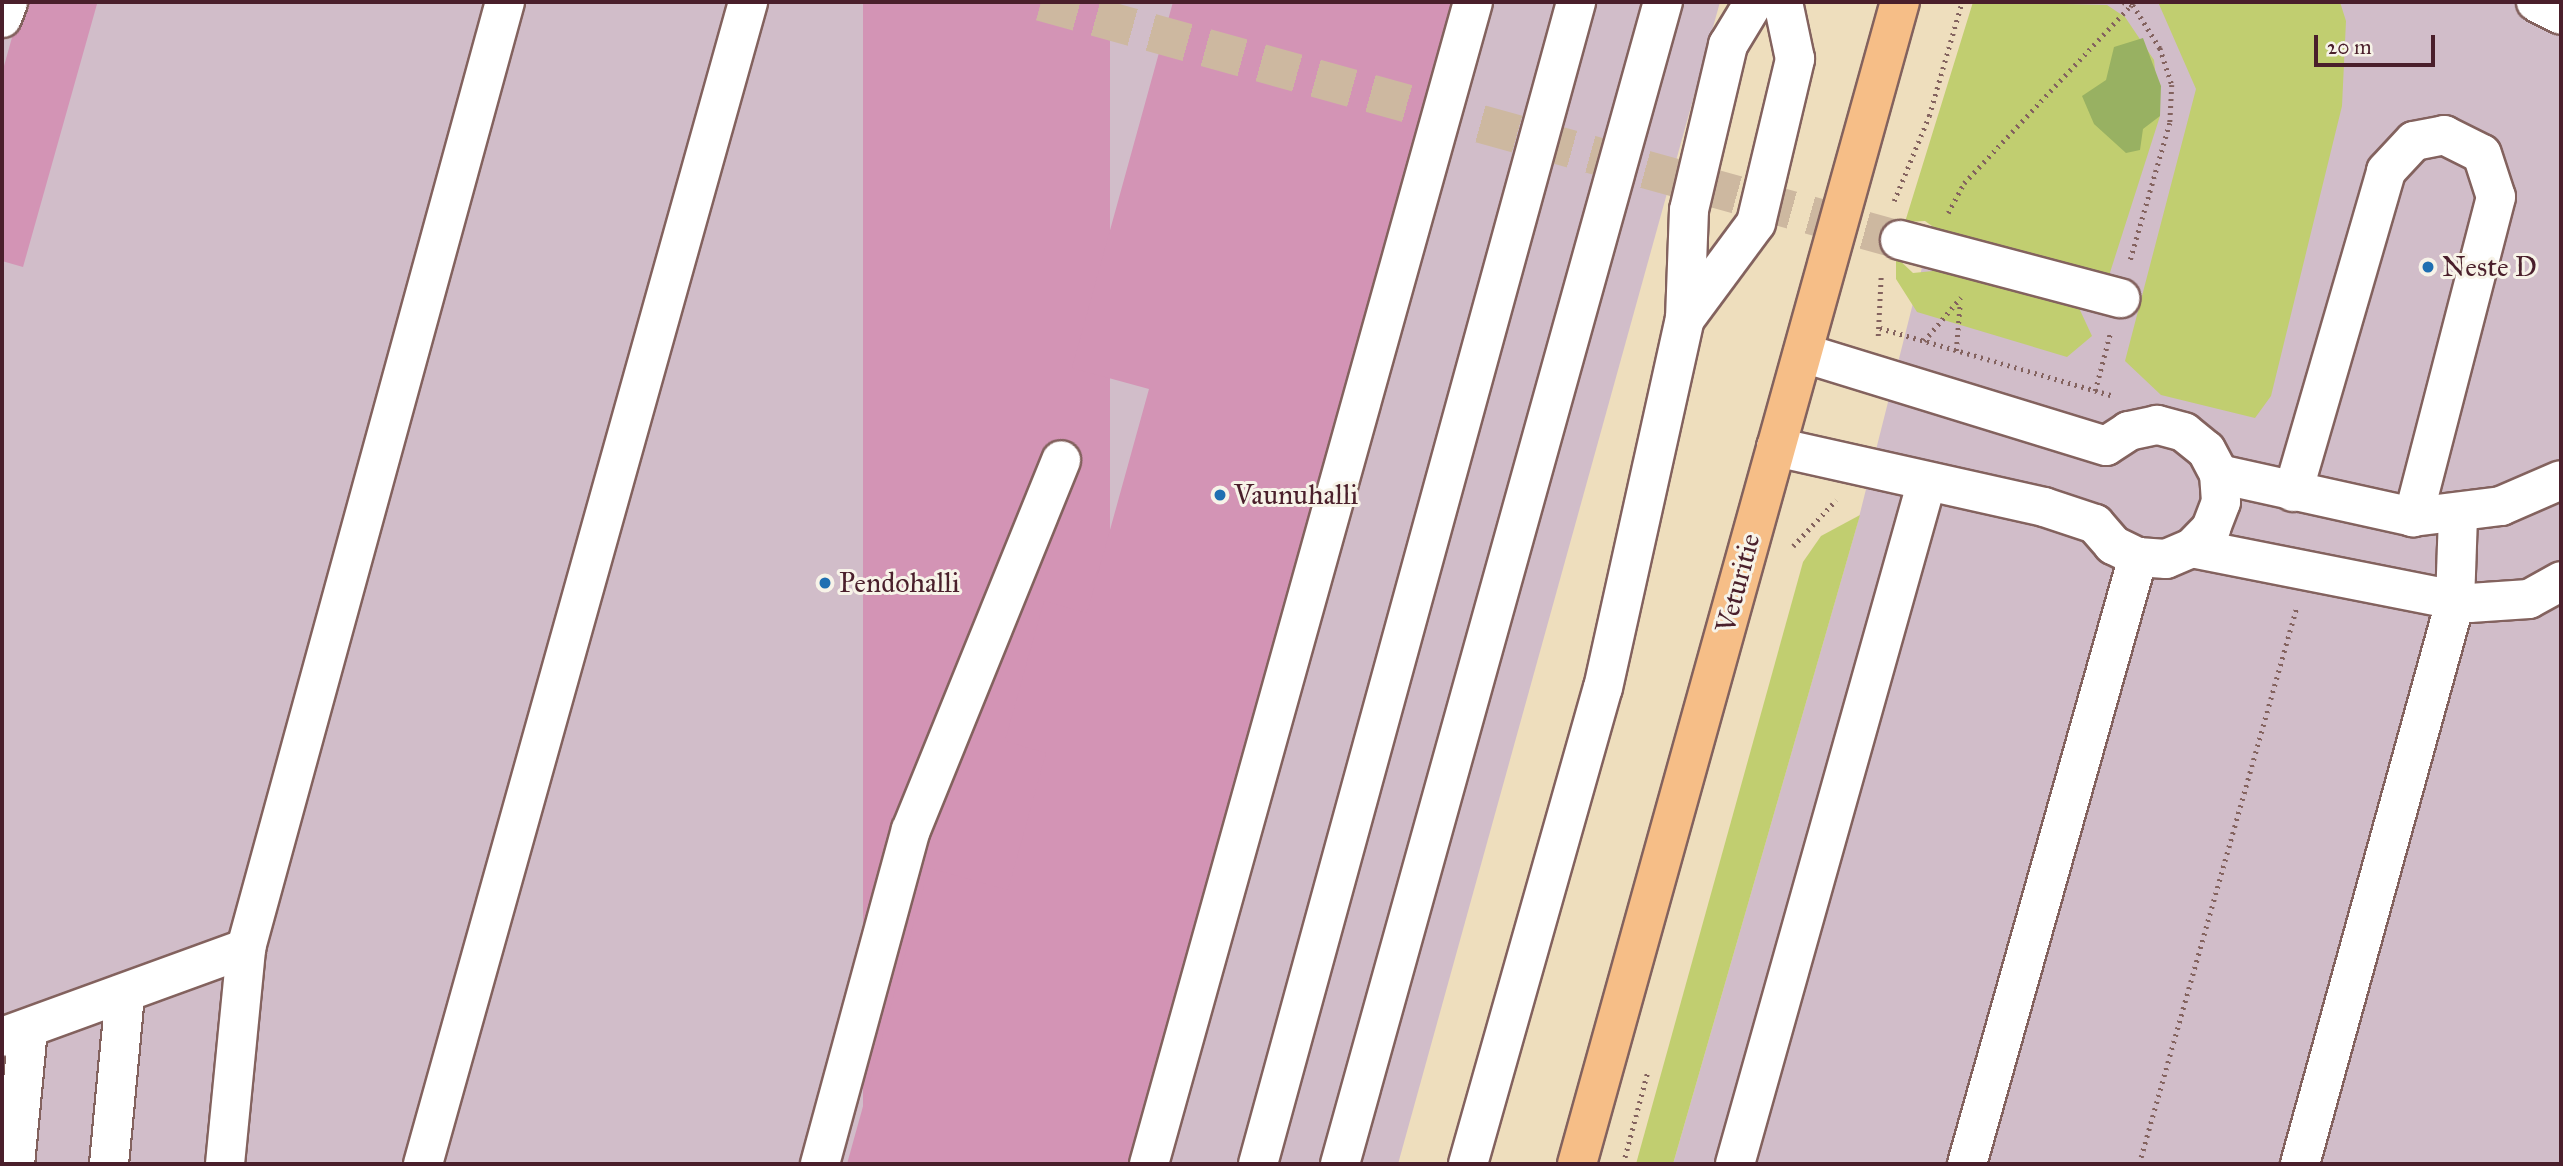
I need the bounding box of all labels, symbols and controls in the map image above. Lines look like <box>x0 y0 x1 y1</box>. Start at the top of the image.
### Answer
scale bar <box>2318 21 2439 65</box>
text: 20 m <box>2327 34 2372 60</box>
place label: Neste D <box>2442 250 2537 284</box>
marker: Neste D <box>2420 259 2436 275</box>
place label: Vaunuhalli <box>1234 478 1358 512</box>
marker: Vaunuhalli <box>1212 487 1228 503</box>
street label: Veturitie <box>1709 530 1767 636</box>
place label: Pendohalli <box>839 566 960 600</box>
marker: Pendohalli <box>817 575 833 591</box>

